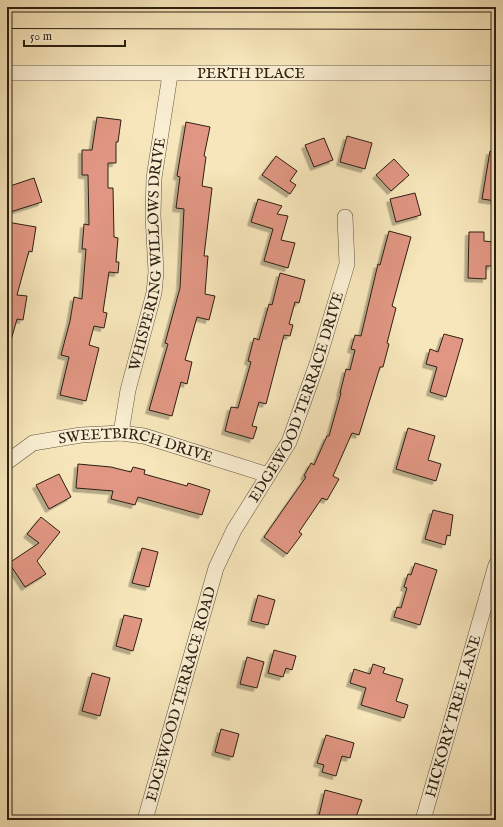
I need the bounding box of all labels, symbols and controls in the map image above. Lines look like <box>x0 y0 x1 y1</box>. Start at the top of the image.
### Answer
scale bar <box>24 22 125 48</box>
text: 50 m <box>30 29 52 44</box>
street label: PERTH PLACE <box>197 64 305 83</box>
street label: WHISPERING WILLOWS DRIVE <box>124 136 170 373</box>
street label: EDGEWOOD TERRACE DRIVE <box>244 289 348 506</box>
street label: SWEETBIRCH DRIVE <box>57 423 215 467</box>
street label: EDGEWOOD TERRACE ROAD <box>141 584 220 804</box>
street label: HICKORY TREE LANE <box>420 633 485 800</box>

